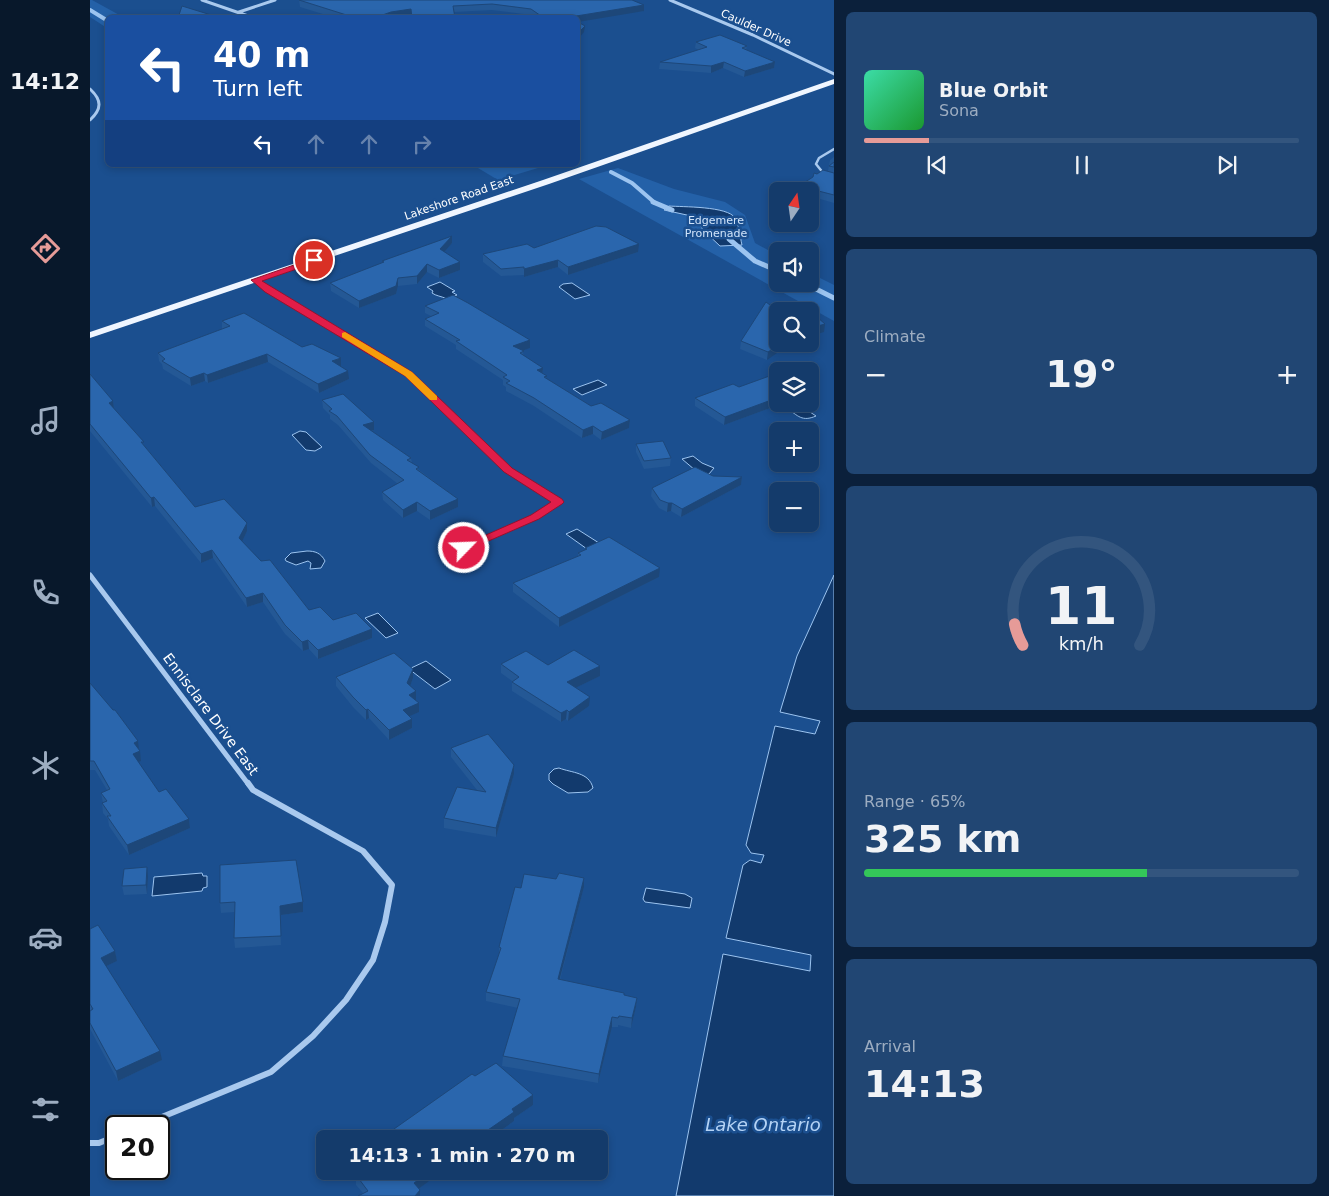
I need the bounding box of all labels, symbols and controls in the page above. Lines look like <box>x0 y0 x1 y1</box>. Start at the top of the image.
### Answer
street label: Caulder Drive <box>719 7 793 49</box>
icon: left <box>130 35 195 100</box>
text: 40 m <box>213 35 310 75</box>
text: 14:12 <box>10 69 80 94</box>
text: Turn left <box>213 76 302 101</box>
text: Blue Orbit <box>939 79 1048 101</box>
text: Sona <box>939 101 979 120</box>
icon: left <box>249 130 277 158</box>
icon: ahead <box>302 130 330 158</box>
icon: ahead <box>355 130 383 158</box>
icon: right <box>408 130 436 158</box>
icon: previous <box>923 151 951 179</box>
icon: pause <box>1068 151 1096 179</box>
icon: next <box>1213 151 1241 179</box>
street label: Lakeshore Road East <box>403 173 516 223</box>
north arrow <box>769 182 819 232</box>
map controls <box>769 182 819 532</box>
park label: Edgemere Promenade <box>685 214 747 240</box>
icon: directions <box>28 231 63 266</box>
pin <box>293 239 335 281</box>
button: sound <box>769 242 819 292</box>
icon: arrive <box>300 246 328 274</box>
button: search <box>769 302 819 352</box>
text: Climate <box>864 327 926 346</box>
text: 19° <box>1046 352 1117 396</box>
text: − <box>864 358 887 391</box>
text: + <box>1276 358 1299 391</box>
button: layers <box>769 362 819 412</box>
icon: music <box>28 403 63 438</box>
button: + <box>769 422 819 472</box>
button: − <box>769 482 819 532</box>
position arrow <box>437 521 489 573</box>
icon: phone <box>28 575 63 610</box>
text: 11 <box>1045 576 1118 636</box>
text: km/h <box>1059 633 1104 654</box>
street label: Ennisclare Drive East <box>160 650 262 778</box>
icon: climate <box>28 748 63 783</box>
text: Range · 65% <box>864 792 966 811</box>
text: 325 km <box>864 817 1021 861</box>
icon: car <box>28 920 63 955</box>
text: Arrival <box>864 1037 916 1056</box>
text: 14:13 <box>864 1062 985 1106</box>
icon: filters <box>28 1092 63 1127</box>
water label: Lake Ontario <box>705 1114 821 1135</box>
speed limit sign: 20 <box>105 1115 170 1180</box>
text: 14:13 · 1 min · 270 m <box>348 1144 576 1166</box>

